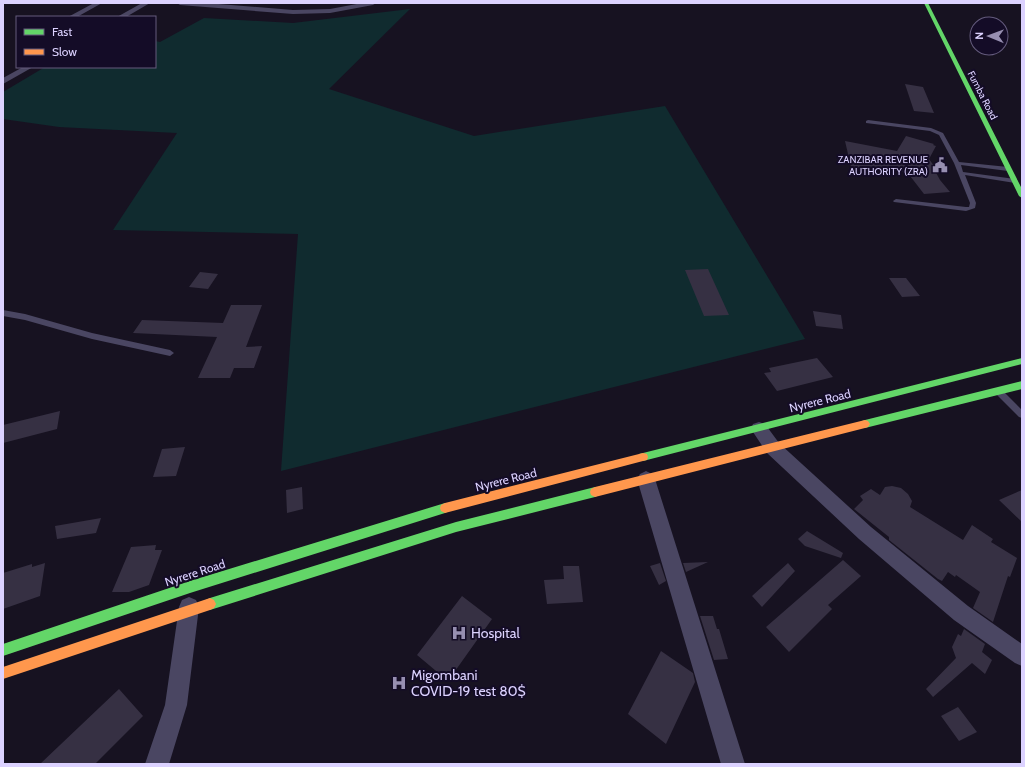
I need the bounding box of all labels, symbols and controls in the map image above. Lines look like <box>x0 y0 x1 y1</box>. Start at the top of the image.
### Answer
legend <box>16 16 156 68</box>
north arrow <box>969 16 1009 56</box>
text: Fast <box>52 24 72 39</box>
text: N <box>972 32 986 40</box>
text: Slow <box>52 44 77 59</box>
street label: Fumba Road <box>965 69 1000 122</box>
place label: ZANZIBAR REVENUE AUTHORITY (ZRA) <box>838 153 928 178</box>
public building icon: ZANZIBAR REVENUE AUTHORITY (ZRA) <box>931 156 949 174</box>
street label: Nyrere Road <box>788 386 852 415</box>
street label: Nyrere Road <box>474 465 538 494</box>
street label: Nyrere Road <box>163 556 227 589</box>
hospital icon: Hospital <box>450 624 468 642</box>
place label: Hospital <box>471 624 520 642</box>
place label: Migombani COVID-19 test 80$ <box>411 666 526 700</box>
hospital icon: Migombani COVID-19 test 80$ <box>390 674 408 692</box>

